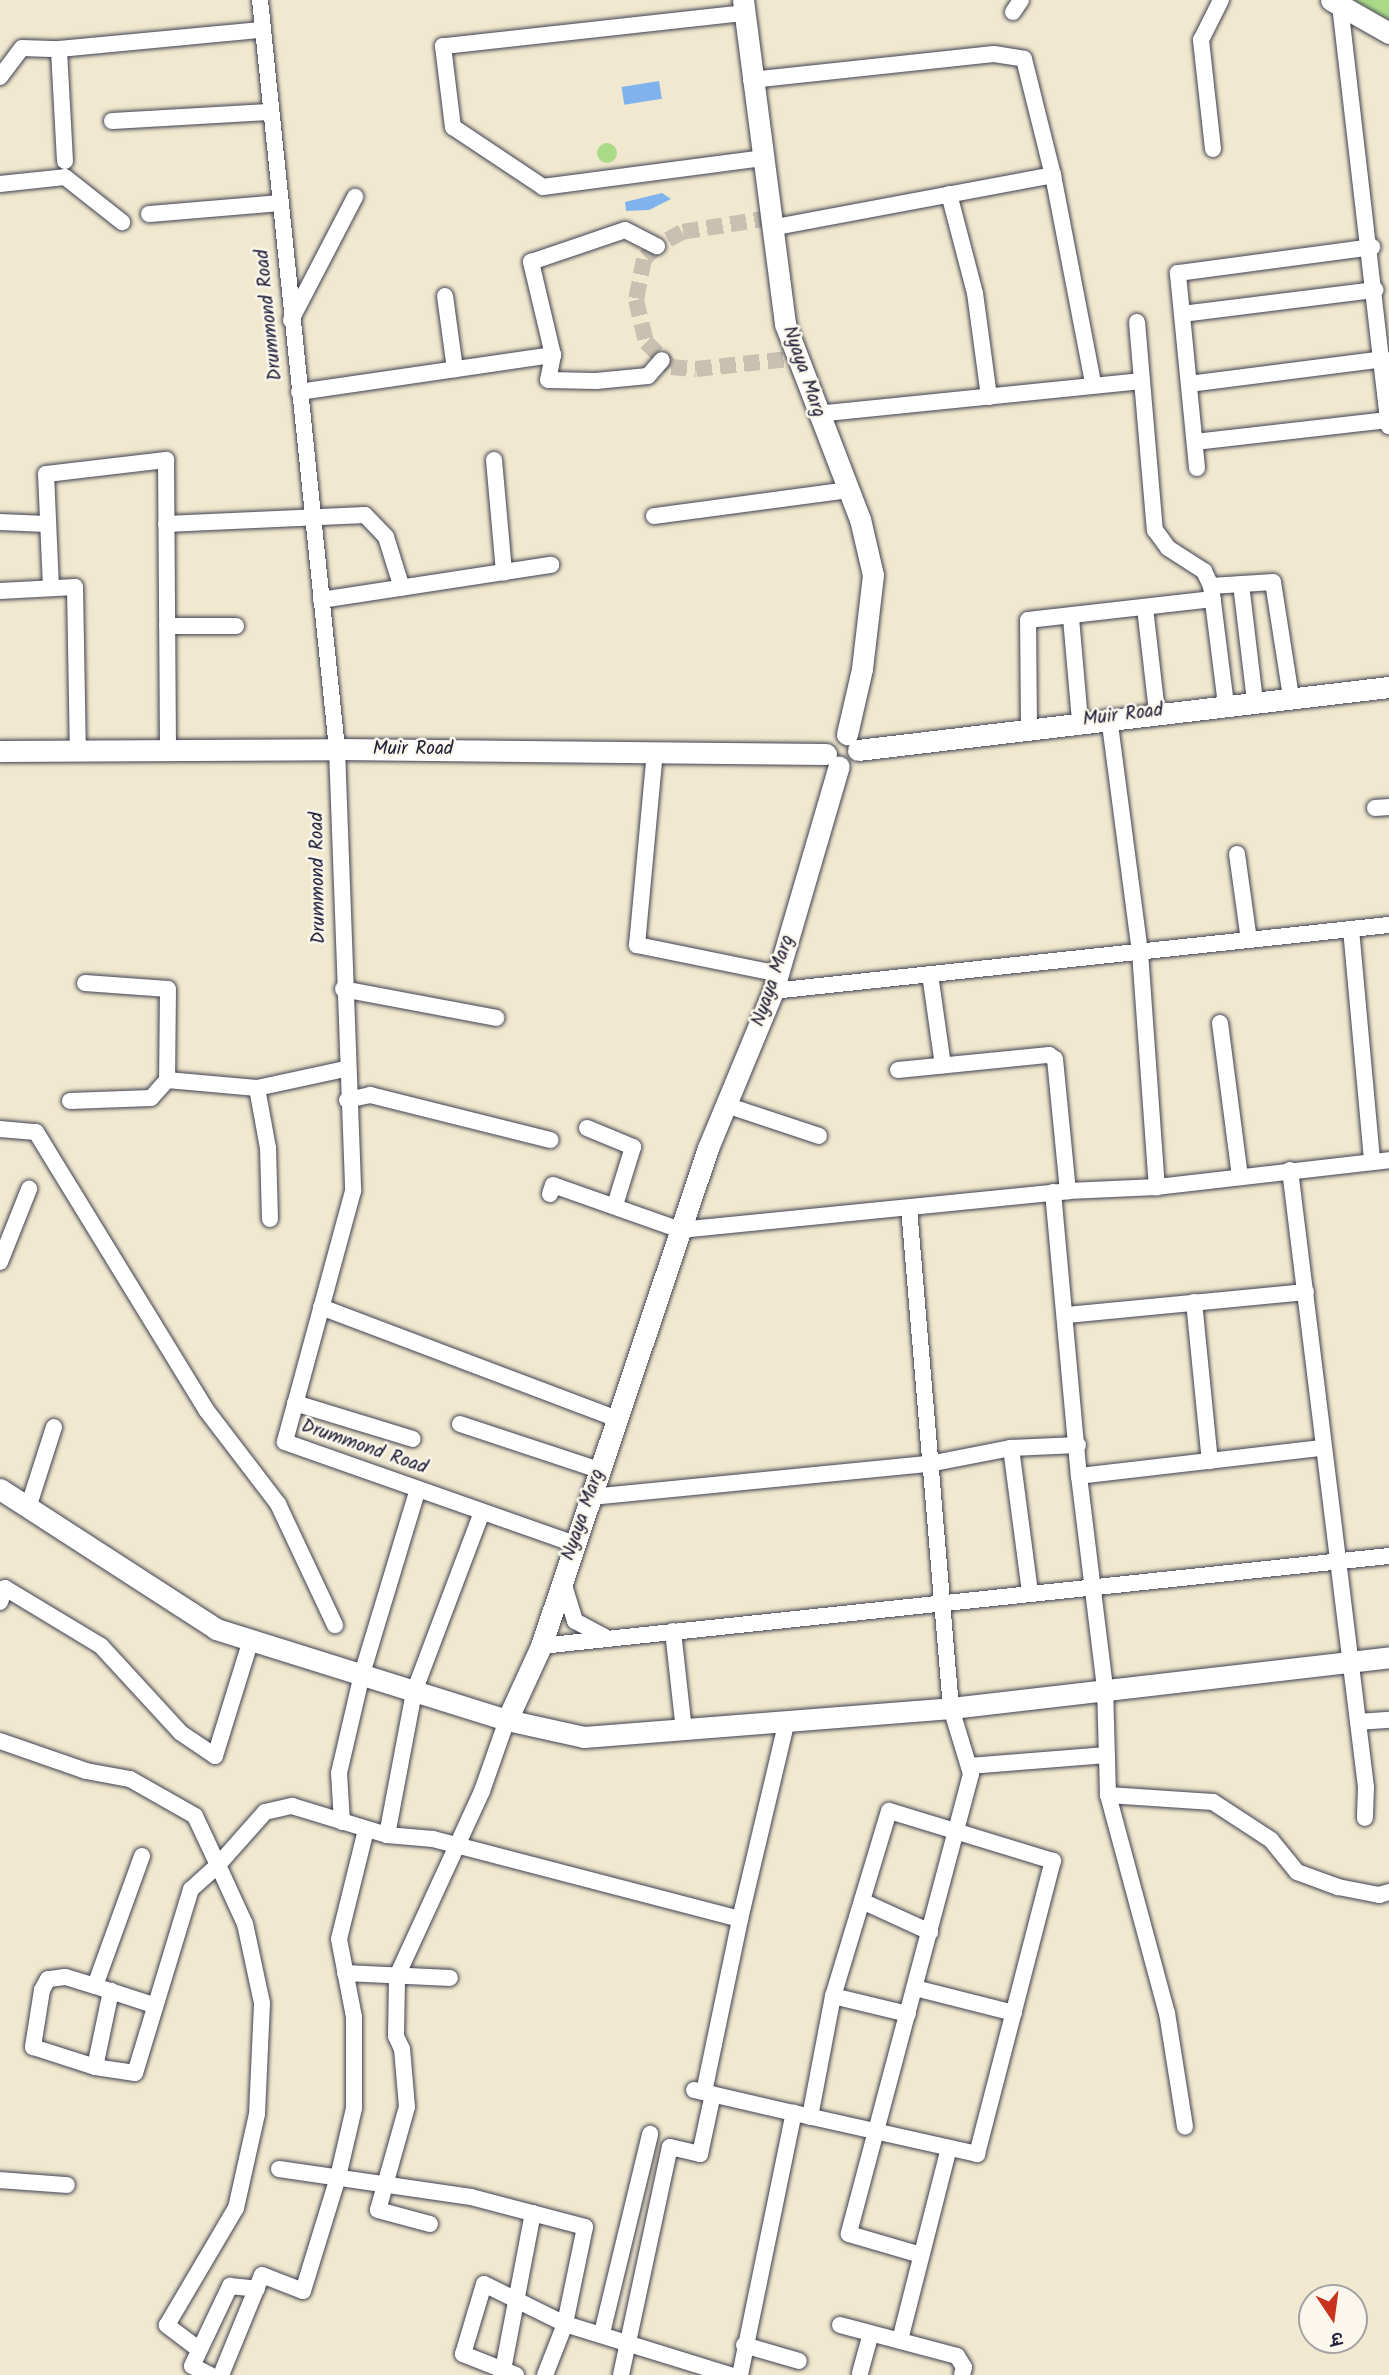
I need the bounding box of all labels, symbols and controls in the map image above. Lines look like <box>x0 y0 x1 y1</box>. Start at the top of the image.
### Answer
street label: Drummond Road <box>252 248 288 382</box>
street label: Nyaya Marg <box>777 323 829 421</box>
street label: Muir Road <box>1082 700 1164 732</box>
street label: Muir Road <box>373 739 453 761</box>
street label: Drummond Road <box>306 812 332 944</box>
street label: Nyaya Marg <box>748 932 800 1030</box>
street label: Drummond Road <box>298 1416 430 1480</box>
street label: Nyaya Marg <box>558 1466 610 1564</box>
north arrow <box>1298 2284 1368 2354</box>
text: उ <box>1328 2322 1346 2353</box>

